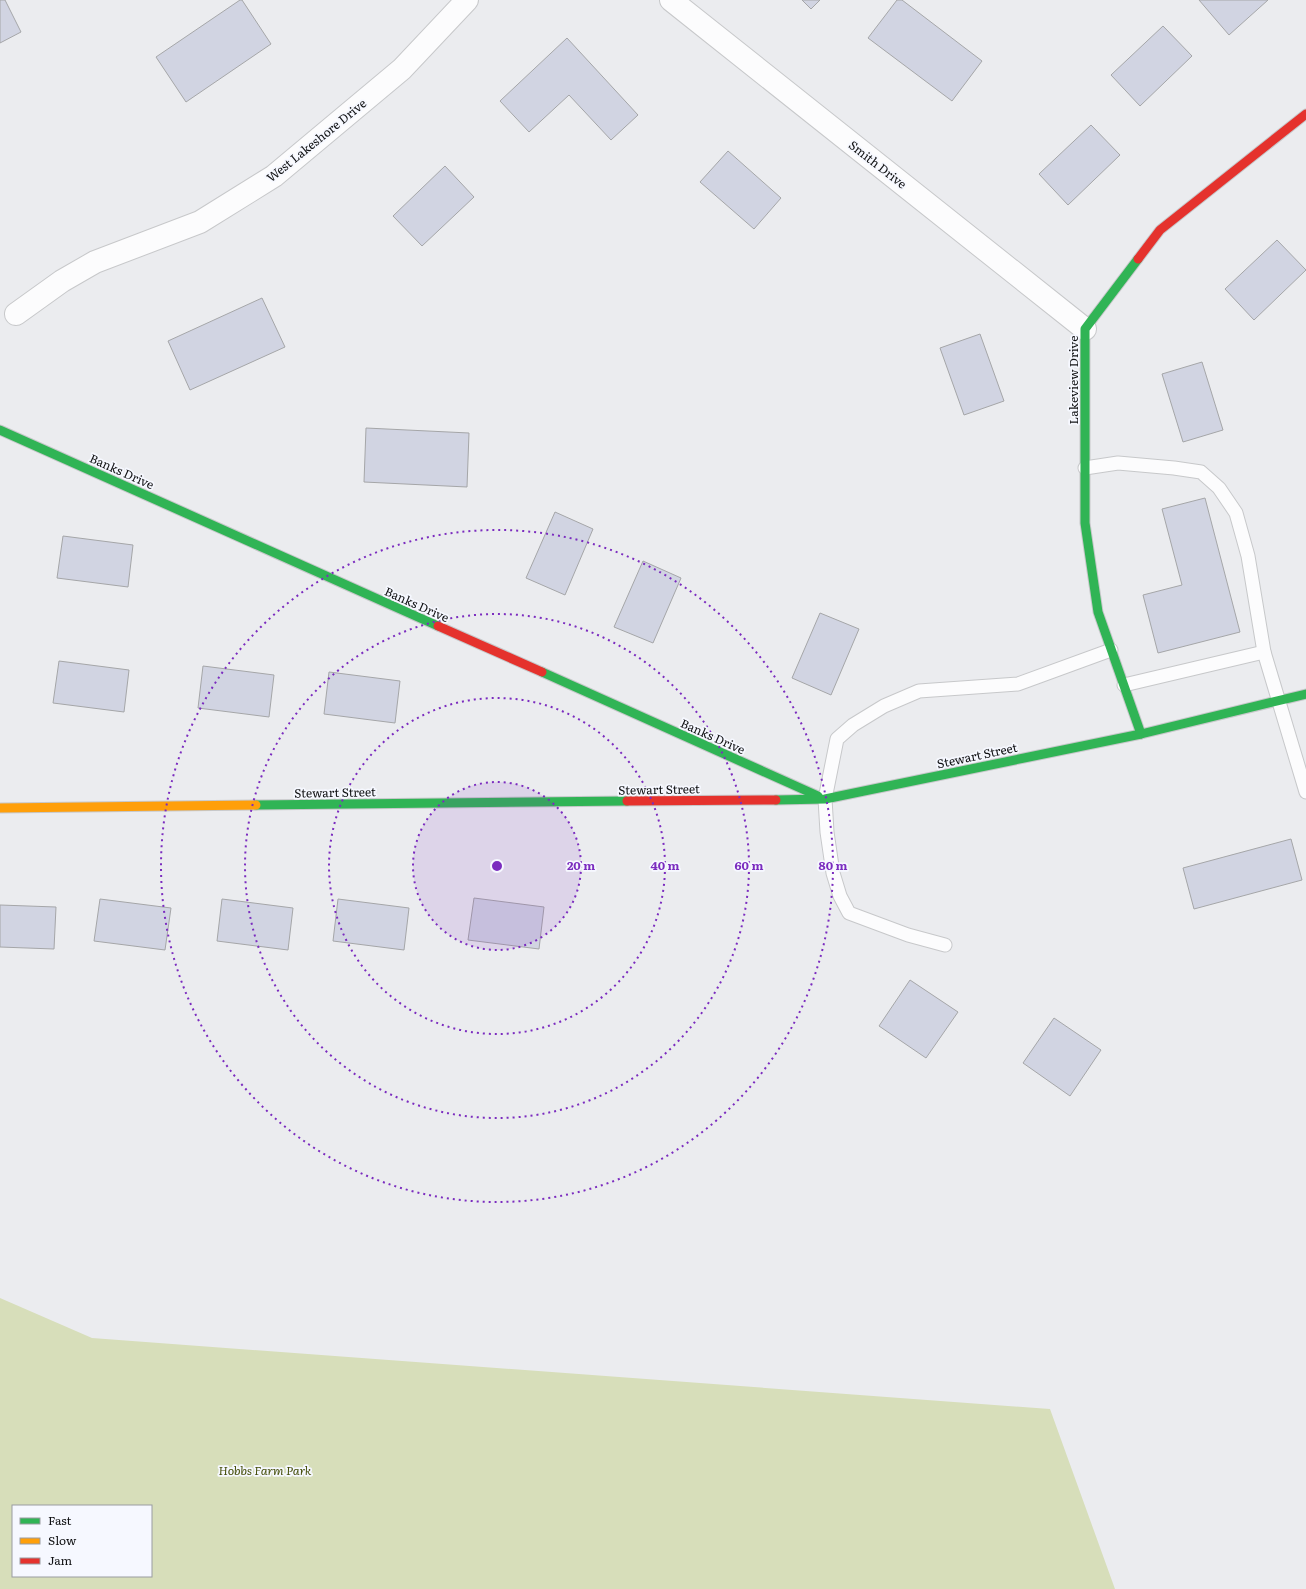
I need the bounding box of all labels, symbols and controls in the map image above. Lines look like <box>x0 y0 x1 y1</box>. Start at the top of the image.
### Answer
street label: West Lakeshore Drive <box>262 94 370 186</box>
street label: Smith Drive <box>845 136 911 192</box>
street label: Lakeview Drive <box>1064 336 1082 424</box>
street label: Banks Drive <box>87 449 157 493</box>
street label: Banks Drive <box>382 582 452 626</box>
street label: Banks Drive <box>678 714 748 758</box>
street label: Stewart Street <box>935 738 1019 772</box>
street label: Stewart Street <box>618 779 700 799</box>
street label: Stewart Street <box>294 782 376 802</box>
text: 20 m <box>567 856 595 874</box>
text: 40 m <box>651 856 680 874</box>
text: 60 m <box>735 856 763 874</box>
text: 80 m <box>819 856 847 874</box>
centre of rings <box>490 859 504 873</box>
park label: Hobbs Farm Park <box>219 1461 312 1479</box>
legend <box>12 1505 152 1577</box>
text: Fast <box>48 1511 72 1529</box>
text: Slow <box>48 1531 77 1549</box>
text: Jam <box>48 1551 73 1569</box>

